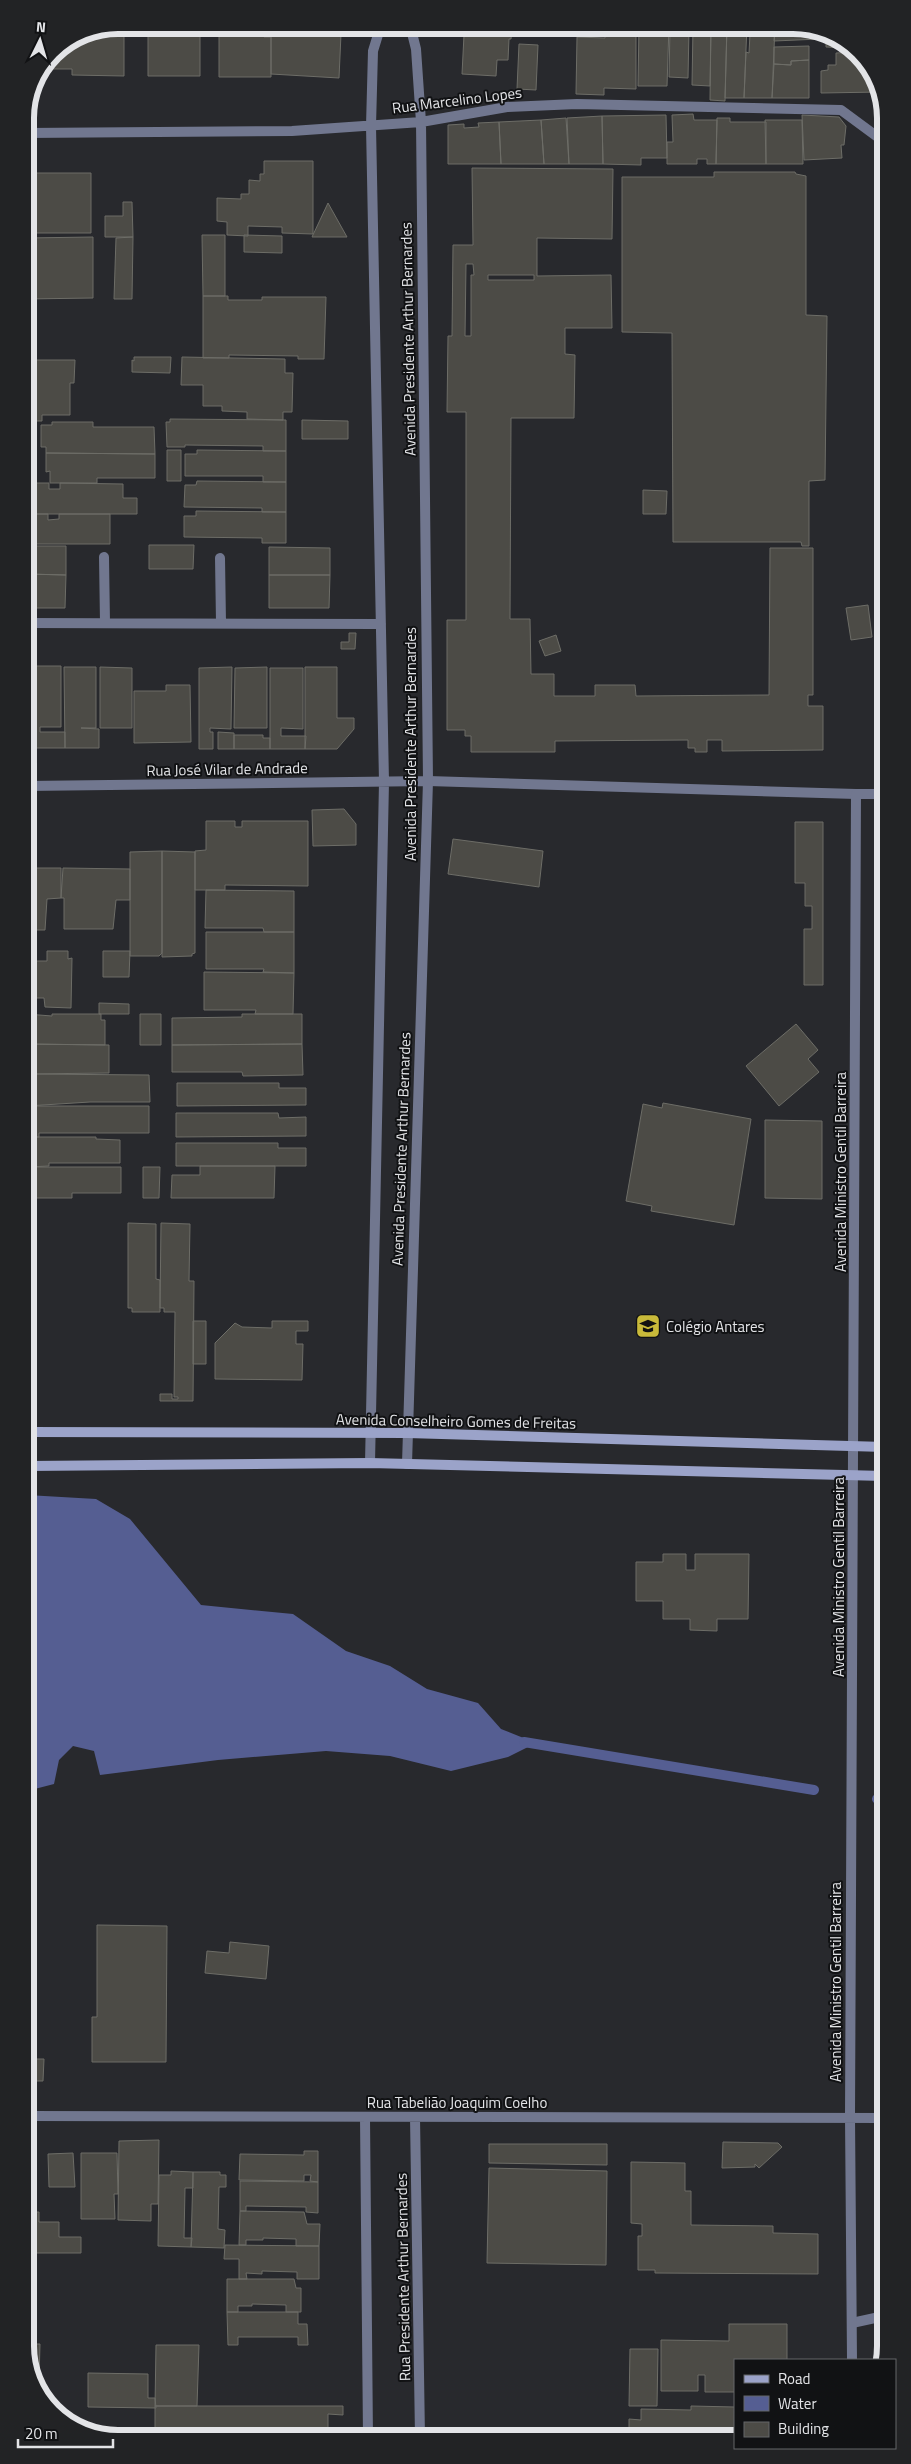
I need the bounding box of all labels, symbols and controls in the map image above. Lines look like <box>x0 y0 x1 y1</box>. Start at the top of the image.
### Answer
north arrow <box>15 15 65 65</box>
text: N <box>35 16 47 37</box>
street label: Rua Marcelino Lopes <box>391 81 523 119</box>
street label: Avenida Presidente Arthur Bernardes <box>394 222 422 456</box>
street label: Avenida Presidente Arthur Bernardes <box>399 627 422 861</box>
street label: Rua José Vilar de Andrade <box>146 756 308 782</box>
street label: Avenida Presidente Arthur Bernardes <box>385 1032 417 1266</box>
street label: Avenida Ministro Gentil Barreira <box>829 1072 852 1272</box>
school or university icon: Colégio Antares <box>635 1313 661 1339</box>
place label: Colégio Antares <box>666 1315 765 1338</box>
street label: Avenida Conselheiro Gomes de Freitas <box>336 1407 576 1435</box>
street label: Avenida Ministro Gentil Barreira <box>827 1477 850 1677</box>
street label: Avenida Ministro Gentil Barreira <box>824 1882 847 2082</box>
street label: Rua Tabelião Joaquim Coelho <box>367 2091 547 2114</box>
street label: Rua Presidente Arthur Bernardes <box>390 2173 416 2381</box>
legend <box>734 2359 896 2449</box>
text: Road <box>778 2367 810 2390</box>
text: Water <box>778 2392 817 2415</box>
scale bar <box>18 2416 112 2448</box>
text: Building <box>778 2417 829 2440</box>
text: 20 m <box>25 2422 58 2445</box>

